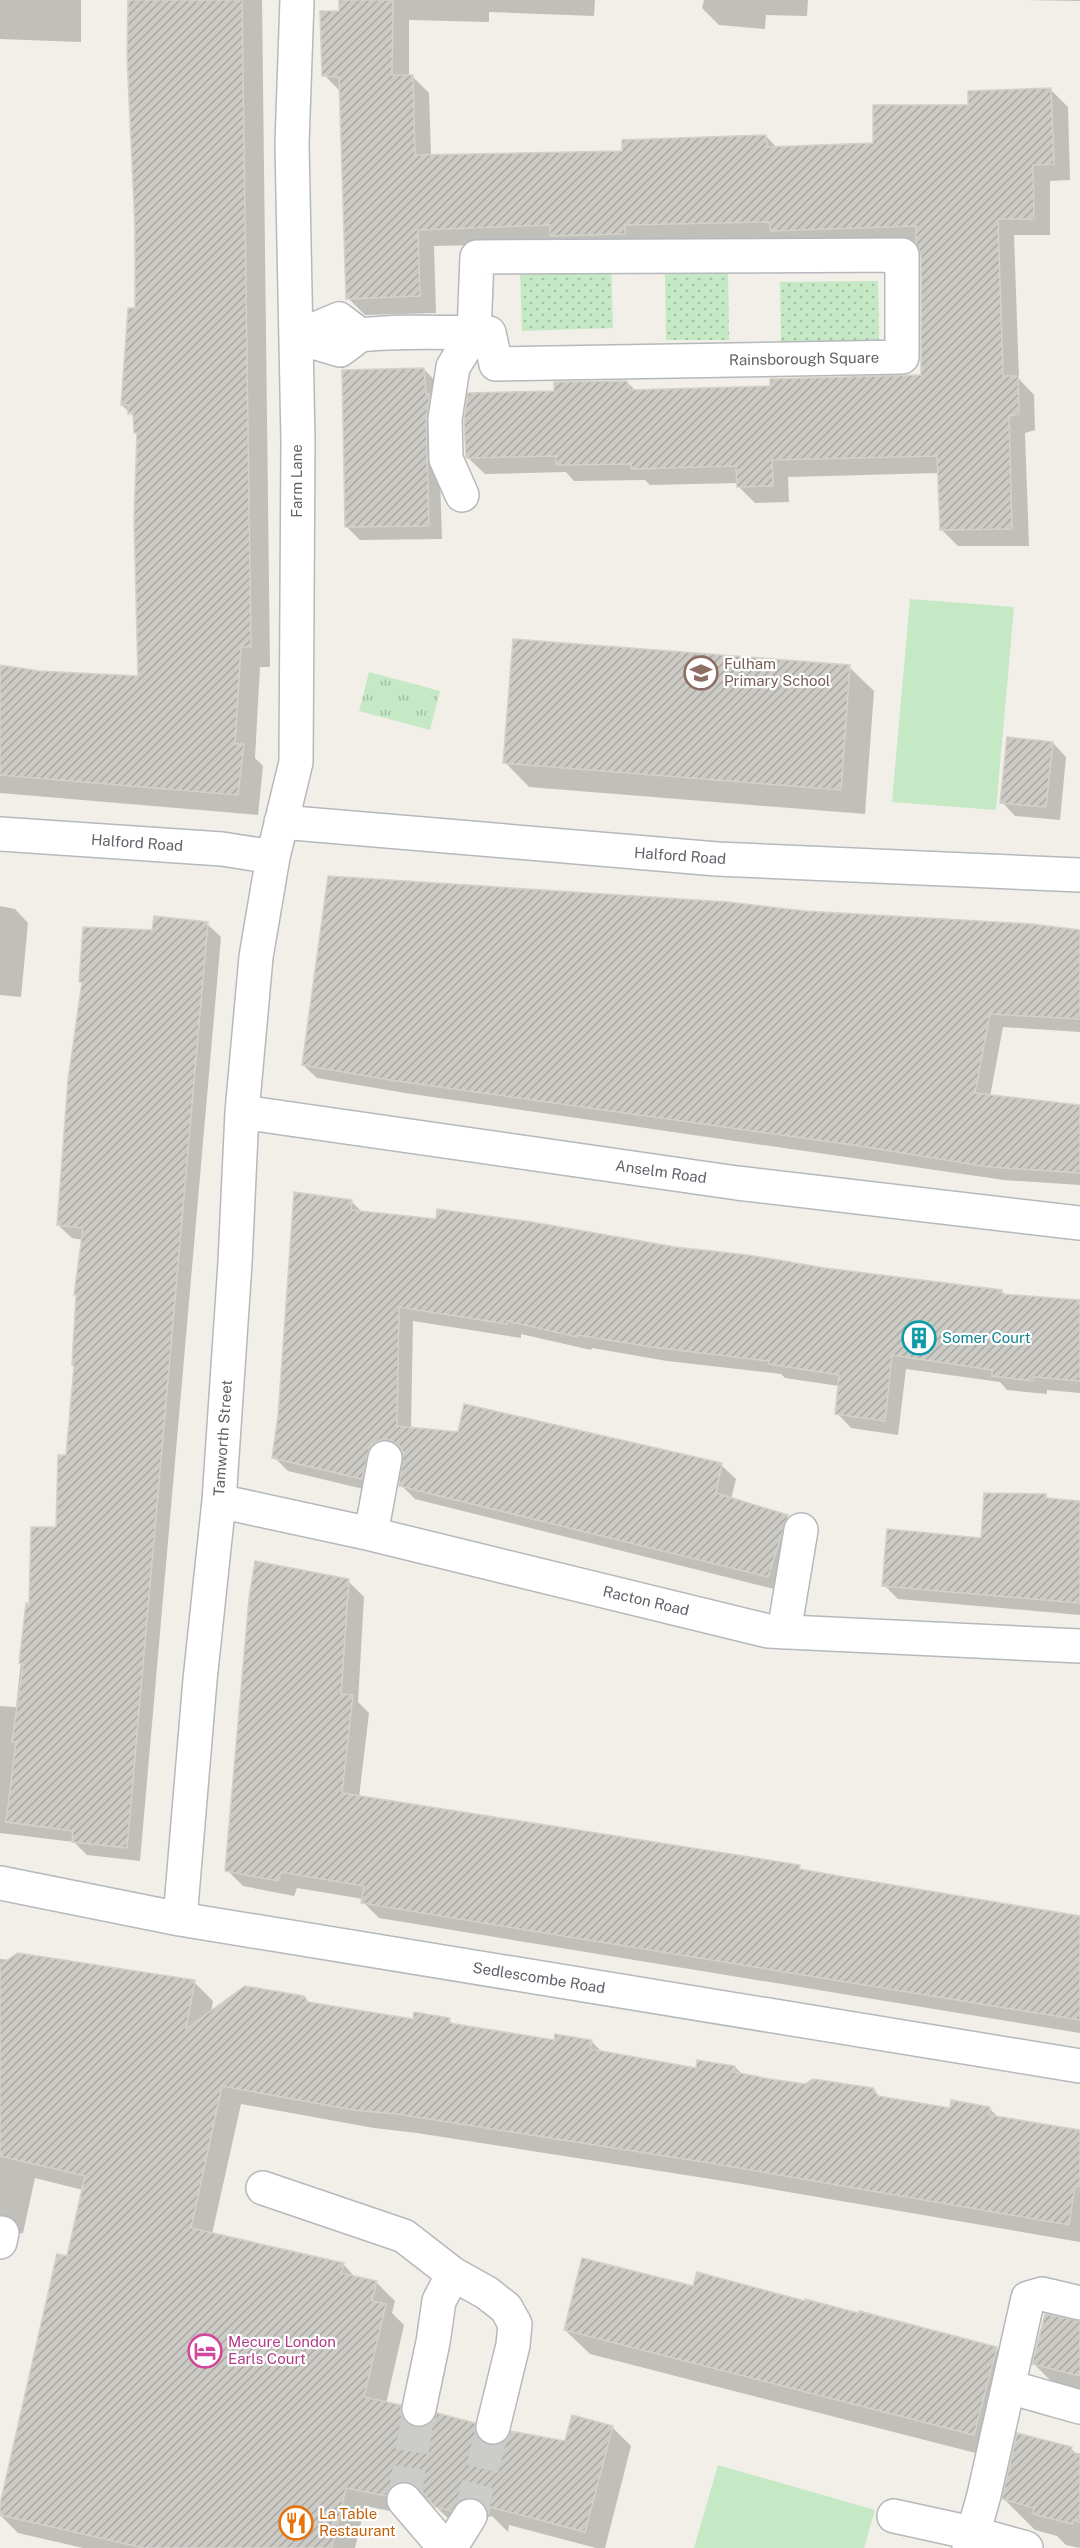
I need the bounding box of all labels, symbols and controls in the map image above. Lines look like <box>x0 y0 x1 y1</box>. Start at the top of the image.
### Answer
street label: Rainsborough Square <box>729 349 879 368</box>
street label: Farm Lane <box>288 444 305 518</box>
school or university icon: Fulham Primary School <box>683 655 719 691</box>
place label: Fulham Primary School <box>724 655 830 689</box>
street label: Halford Road <box>90 831 184 854</box>
street label: Halford Road <box>633 844 727 867</box>
street label: Anselm Road <box>614 1157 708 1186</box>
building icon: Somer Court <box>901 1320 937 1356</box>
place label: Somer Court <box>942 1329 1031 1346</box>
street label: Tamworth Street <box>210 1379 235 1497</box>
street label: Racton Road <box>601 1582 691 1619</box>
street label: Sedlescombe Road <box>472 1959 607 1996</box>
hotel icon: Mecure London Earls Court <box>187 2333 223 2369</box>
place label: Mecure London Earls Court <box>228 2333 336 2367</box>
restaurant icon: La Table Restaurant <box>278 2505 314 2541</box>
place label: La Table Restaurant <box>319 2505 396 2539</box>

